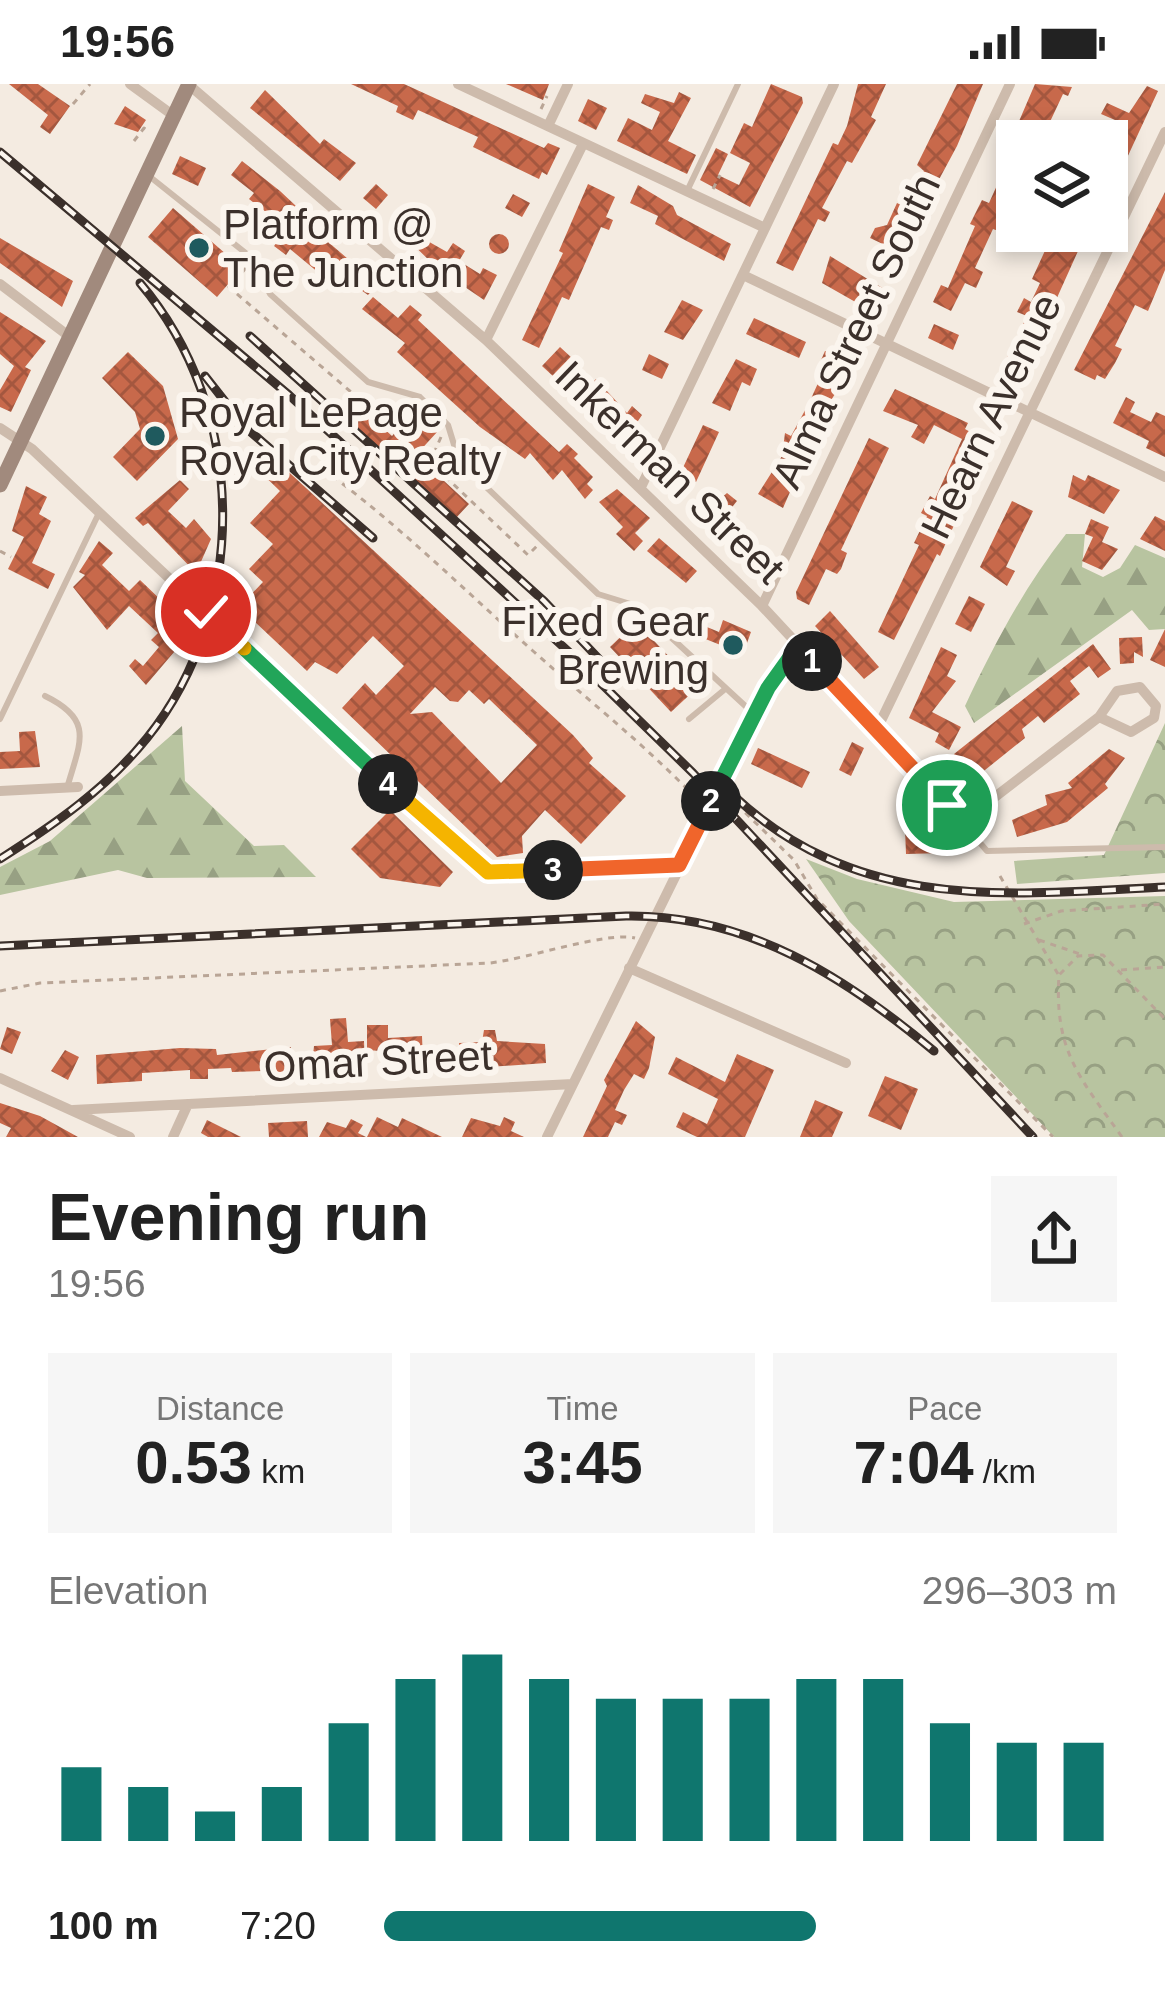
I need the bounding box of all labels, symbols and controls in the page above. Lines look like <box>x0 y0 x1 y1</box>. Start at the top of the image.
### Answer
text: 19:56 <box>60 16 175 67</box>
map controls <box>996 120 1128 252</box>
button: layers <box>996 120 1128 252</box>
street label: Alma Street South <box>763 167 949 495</box>
place label: Platform @ The Junction <box>223 201 463 296</box>
marker: Platform @ The Junction <box>186 235 212 261</box>
street label: Hearn Avenue <box>912 286 1070 546</box>
street label: Inkerman Street <box>546 351 794 593</box>
place label: Royal LePage Royal City Realty <box>179 389 501 484</box>
marker: Royal LePage Royal City Realty <box>142 423 168 449</box>
pin <box>155 561 257 663</box>
icon: check <box>173 579 239 645</box>
place label: Fixed Gear Brewing <box>501 598 709 693</box>
pin: 1 <box>782 631 842 691</box>
marker: Fixed Gear Brewing <box>720 632 746 658</box>
text: 1 <box>803 642 821 679</box>
pin: 4 <box>358 754 418 814</box>
pin <box>896 754 998 856</box>
text: 4 <box>379 765 397 802</box>
pin: 2 <box>681 771 741 831</box>
icon: arrive <box>914 772 980 838</box>
text: 2 <box>702 782 720 819</box>
pin: 3 <box>523 840 583 900</box>
text: 3 <box>544 851 562 888</box>
street label: Omar Street <box>263 1032 494 1090</box>
button: share <box>991 1176 1117 1302</box>
text: Evening run <box>48 1180 429 1254</box>
text: 19:56 <box>48 1262 146 1305</box>
text: Distance <box>156 1390 284 1427</box>
text: Time <box>546 1390 619 1427</box>
text: Pace <box>907 1390 982 1427</box>
text: 0.53 <box>135 1429 252 1496</box>
text: 3:45 <box>522 1429 643 1496</box>
text: 7:04 <box>854 1429 974 1496</box>
text: km <box>252 1453 305 1490</box>
text: /km <box>974 1453 1036 1490</box>
text: Elevation <box>48 1569 208 1612</box>
text: 296–303 m <box>922 1569 1117 1612</box>
text: 100 m <box>48 1904 159 1947</box>
text: 7:20 <box>240 1904 316 1947</box>

